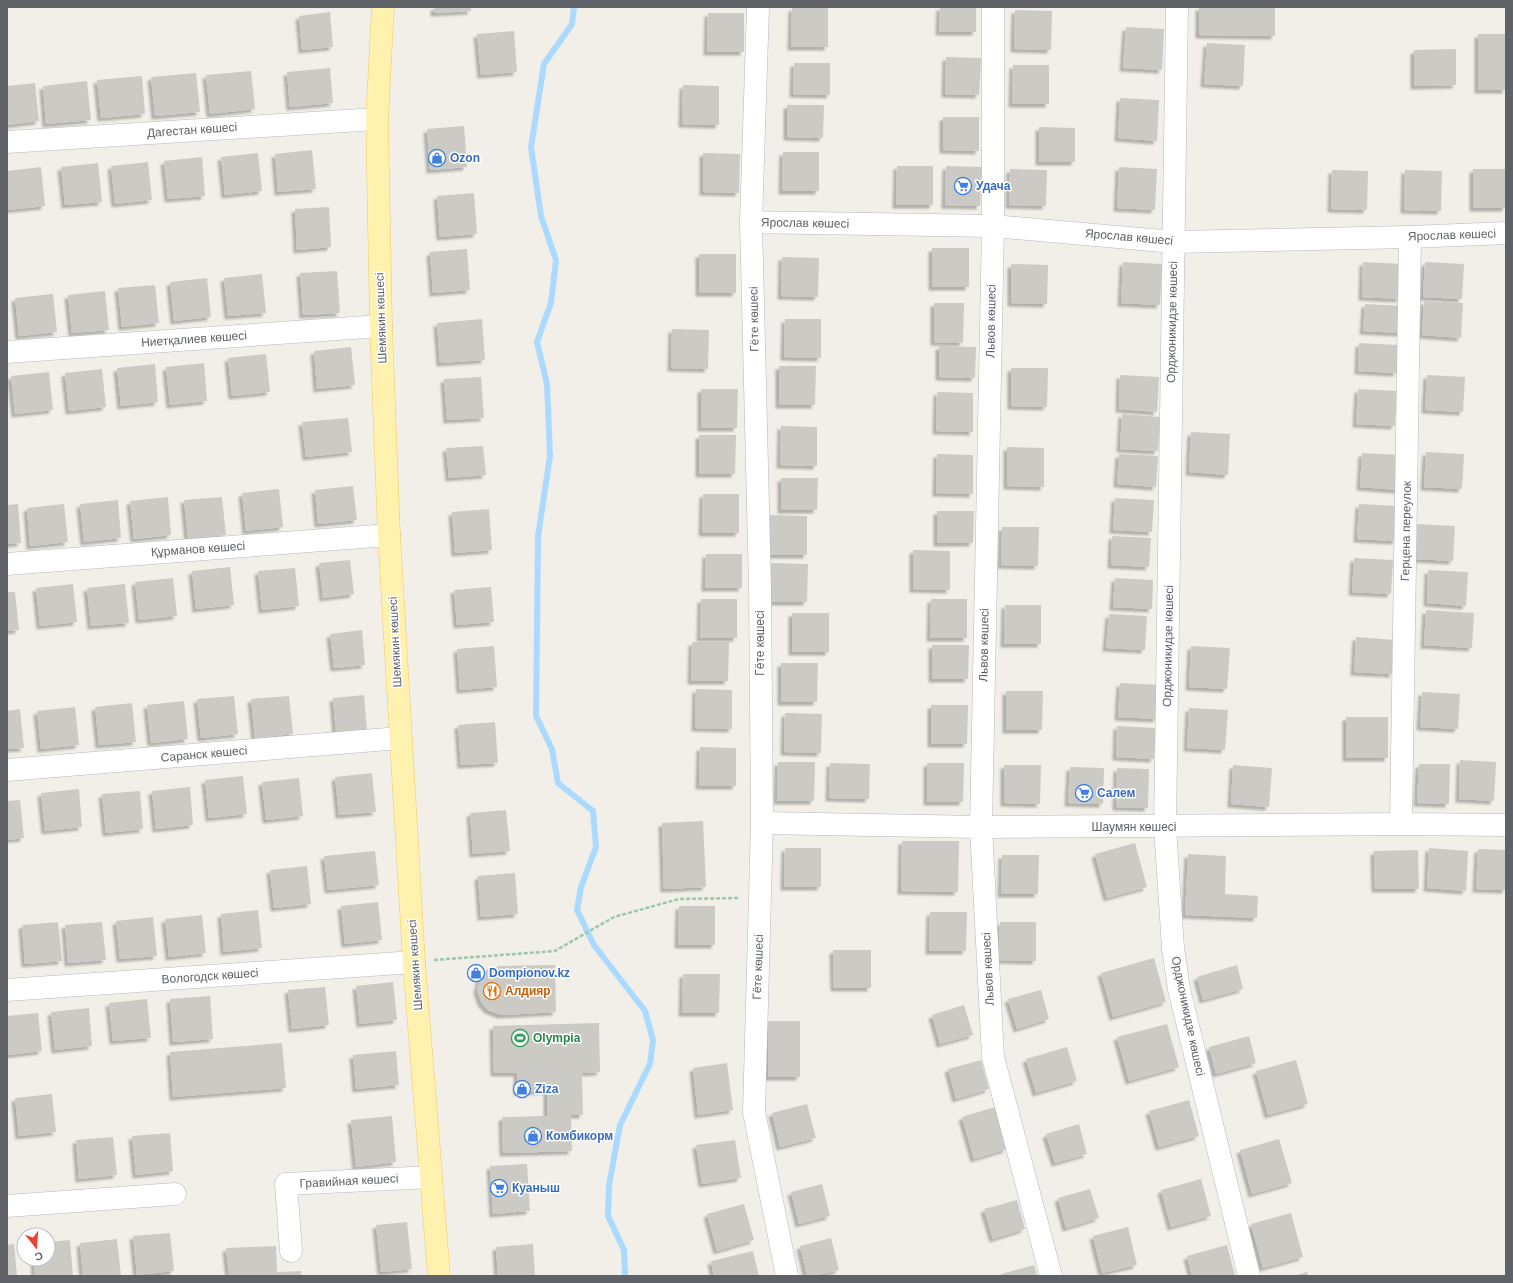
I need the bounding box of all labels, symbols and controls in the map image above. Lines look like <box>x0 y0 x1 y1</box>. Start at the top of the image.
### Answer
street label: Дагестан көшесі <box>146 120 238 140</box>
shop icon: Ozon <box>427 148 447 168</box>
place label: Ozon <box>450 151 480 165</box>
supermarket icon: Удача <box>953 176 973 196</box>
place label: Удача <box>976 179 1011 193</box>
street label: Ярослав көшесі <box>761 215 849 231</box>
street label: Ярослав көшесі <box>1084 226 1174 248</box>
street label: Ярослав көшесі <box>1408 226 1496 244</box>
street label: Орджоникидзе көшесі <box>1164 261 1180 383</box>
street label: Шемякин көшесі <box>372 272 390 364</box>
street label: Львов көшесі <box>983 284 999 358</box>
street label: Гёте көшесі <box>746 286 762 352</box>
street label: Ниетқалиев көшесі <box>141 328 247 350</box>
street label: Герцена переулок <box>1398 480 1414 581</box>
street label: Құрманов көшесі <box>150 539 246 559</box>
street label: Орджоникидзе көшесі <box>1160 585 1176 707</box>
street label: Шемякин көшесі <box>386 596 404 688</box>
street label: Львов көшесі <box>976 608 992 682</box>
street label: Гёте көшесі <box>753 610 767 676</box>
street label: Саранск көшесі <box>160 743 248 765</box>
supermarket icon: Салем <box>1074 783 1094 803</box>
place label: Салем <box>1097 786 1135 800</box>
street label: Шаумян көшесі <box>1091 820 1177 834</box>
street label: Шемякин көшесі <box>405 919 425 1011</box>
street label: Львов көшесі <box>979 932 997 1006</box>
street label: Гёте көшесі <box>750 934 766 1000</box>
street label: Орджоникидзе көшесі <box>1168 955 1208 1077</box>
shop icon: Dompionov.kz <box>466 963 486 983</box>
street label: Вологодск көшесі <box>161 966 259 986</box>
place label: Dompionov.kz <box>489 966 570 980</box>
restaurant icon: Алдияр <box>482 981 502 1001</box>
place label: Алдияр <box>505 984 551 998</box>
sports icon: Olympia <box>510 1028 530 1048</box>
place label: Olympia <box>533 1031 581 1045</box>
shop icon: Ziza <box>512 1079 532 1099</box>
place label: Ziza <box>535 1082 559 1096</box>
shop icon: Комбикорм <box>523 1126 543 1146</box>
place label: Комбикорм <box>546 1129 613 1143</box>
street label: Гравийная көшесі <box>299 1171 399 1191</box>
supermarket icon: Куаныш <box>489 1178 509 1198</box>
place label: Куаныш <box>512 1181 560 1195</box>
north arrow <box>16 1227 56 1267</box>
text: С <box>33 1250 44 1263</box>

